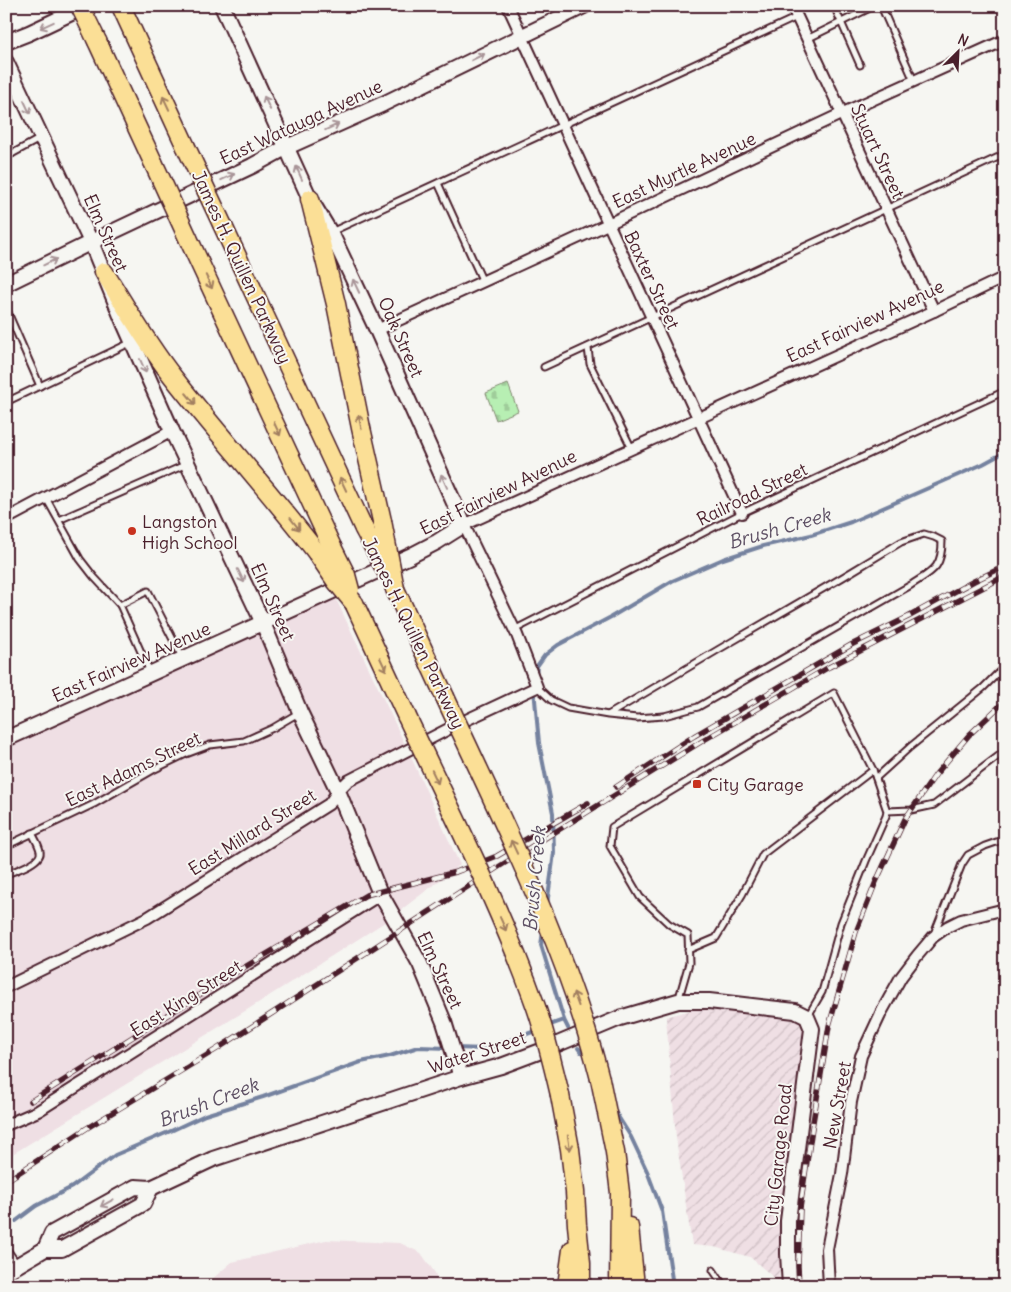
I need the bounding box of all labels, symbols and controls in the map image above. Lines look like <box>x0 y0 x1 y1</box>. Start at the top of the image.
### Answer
one-way arrow <box>40 20 55 30</box>
north arrow <box>934 28 984 78</box>
text: N <box>955 30 971 50</box>
one-way arrow <box>470 52 485 61</box>
street label: East Watauga Avenue <box>216 74 386 170</box>
one-way arrow <box>160 96 170 111</box>
one-way arrow <box>262 96 271 111</box>
one-way arrow <box>23 99 32 114</box>
street label: Stuart Street <box>846 100 910 202</box>
one-way arrow <box>324 122 339 132</box>
street label: East Myrtle Avenue <box>609 127 759 213</box>
one-way arrow <box>293 166 303 181</box>
street label: James H. Quillen Parkway <box>187 167 297 367</box>
one-way arrow <box>220 172 235 181</box>
street label: Elm Street <box>79 191 133 275</box>
street label: Baxter Street <box>619 227 685 333</box>
one-way arrow <box>42 257 57 267</box>
one-way arrow <box>204 274 214 289</box>
street label: East Fairview Avenue <box>782 274 948 368</box>
one-way arrow <box>351 278 361 293</box>
street label: Oak Street <box>373 293 429 381</box>
one-way arrow <box>138 358 148 373</box>
one-way arrow <box>185 392 197 405</box>
one-way arrow <box>355 414 364 430</box>
one-way arrow <box>273 421 282 436</box>
street label: East Fairview Avenue <box>416 444 580 540</box>
street label: Railroad Street <box>693 457 811 531</box>
one-way arrow <box>439 474 449 489</box>
one-way arrow <box>338 477 347 492</box>
water label: Brush Creek <box>725 502 834 554</box>
place label: Langston High School <box>142 510 238 554</box>
one-way arrow <box>289 517 300 530</box>
marker: Langston High School <box>126 525 138 537</box>
street label: James H. Quillen Parkway <box>357 533 471 733</box>
street label: Elm Street <box>246 560 300 644</box>
one-way arrow <box>237 568 246 583</box>
street label: East Fairview Avenue <box>48 617 214 707</box>
one-way arrow <box>378 656 388 671</box>
street label: East Adams Street <box>62 726 204 812</box>
one-way arrow <box>431 769 441 784</box>
place label: City Garage <box>707 773 804 796</box>
marker: City Garage <box>691 778 703 790</box>
street label: East Millard Street <box>184 784 320 880</box>
water label: Brush Creek <box>517 824 551 932</box>
one-way arrow <box>509 840 519 855</box>
one-way arrow <box>499 916 509 931</box>
street label: Elm Street <box>412 928 468 1012</box>
street label: East King Street <box>126 955 246 1041</box>
one-way arrow <box>571 992 580 1007</box>
street label: Water Street <box>425 1025 529 1079</box>
street label: New Street <box>818 1059 856 1151</box>
water label: Brush Creek <box>155 1071 263 1132</box>
street label: City Garage Road <box>759 1082 797 1227</box>
one-way arrow <box>565 1134 575 1150</box>
one-way arrow <box>100 1198 114 1208</box>

